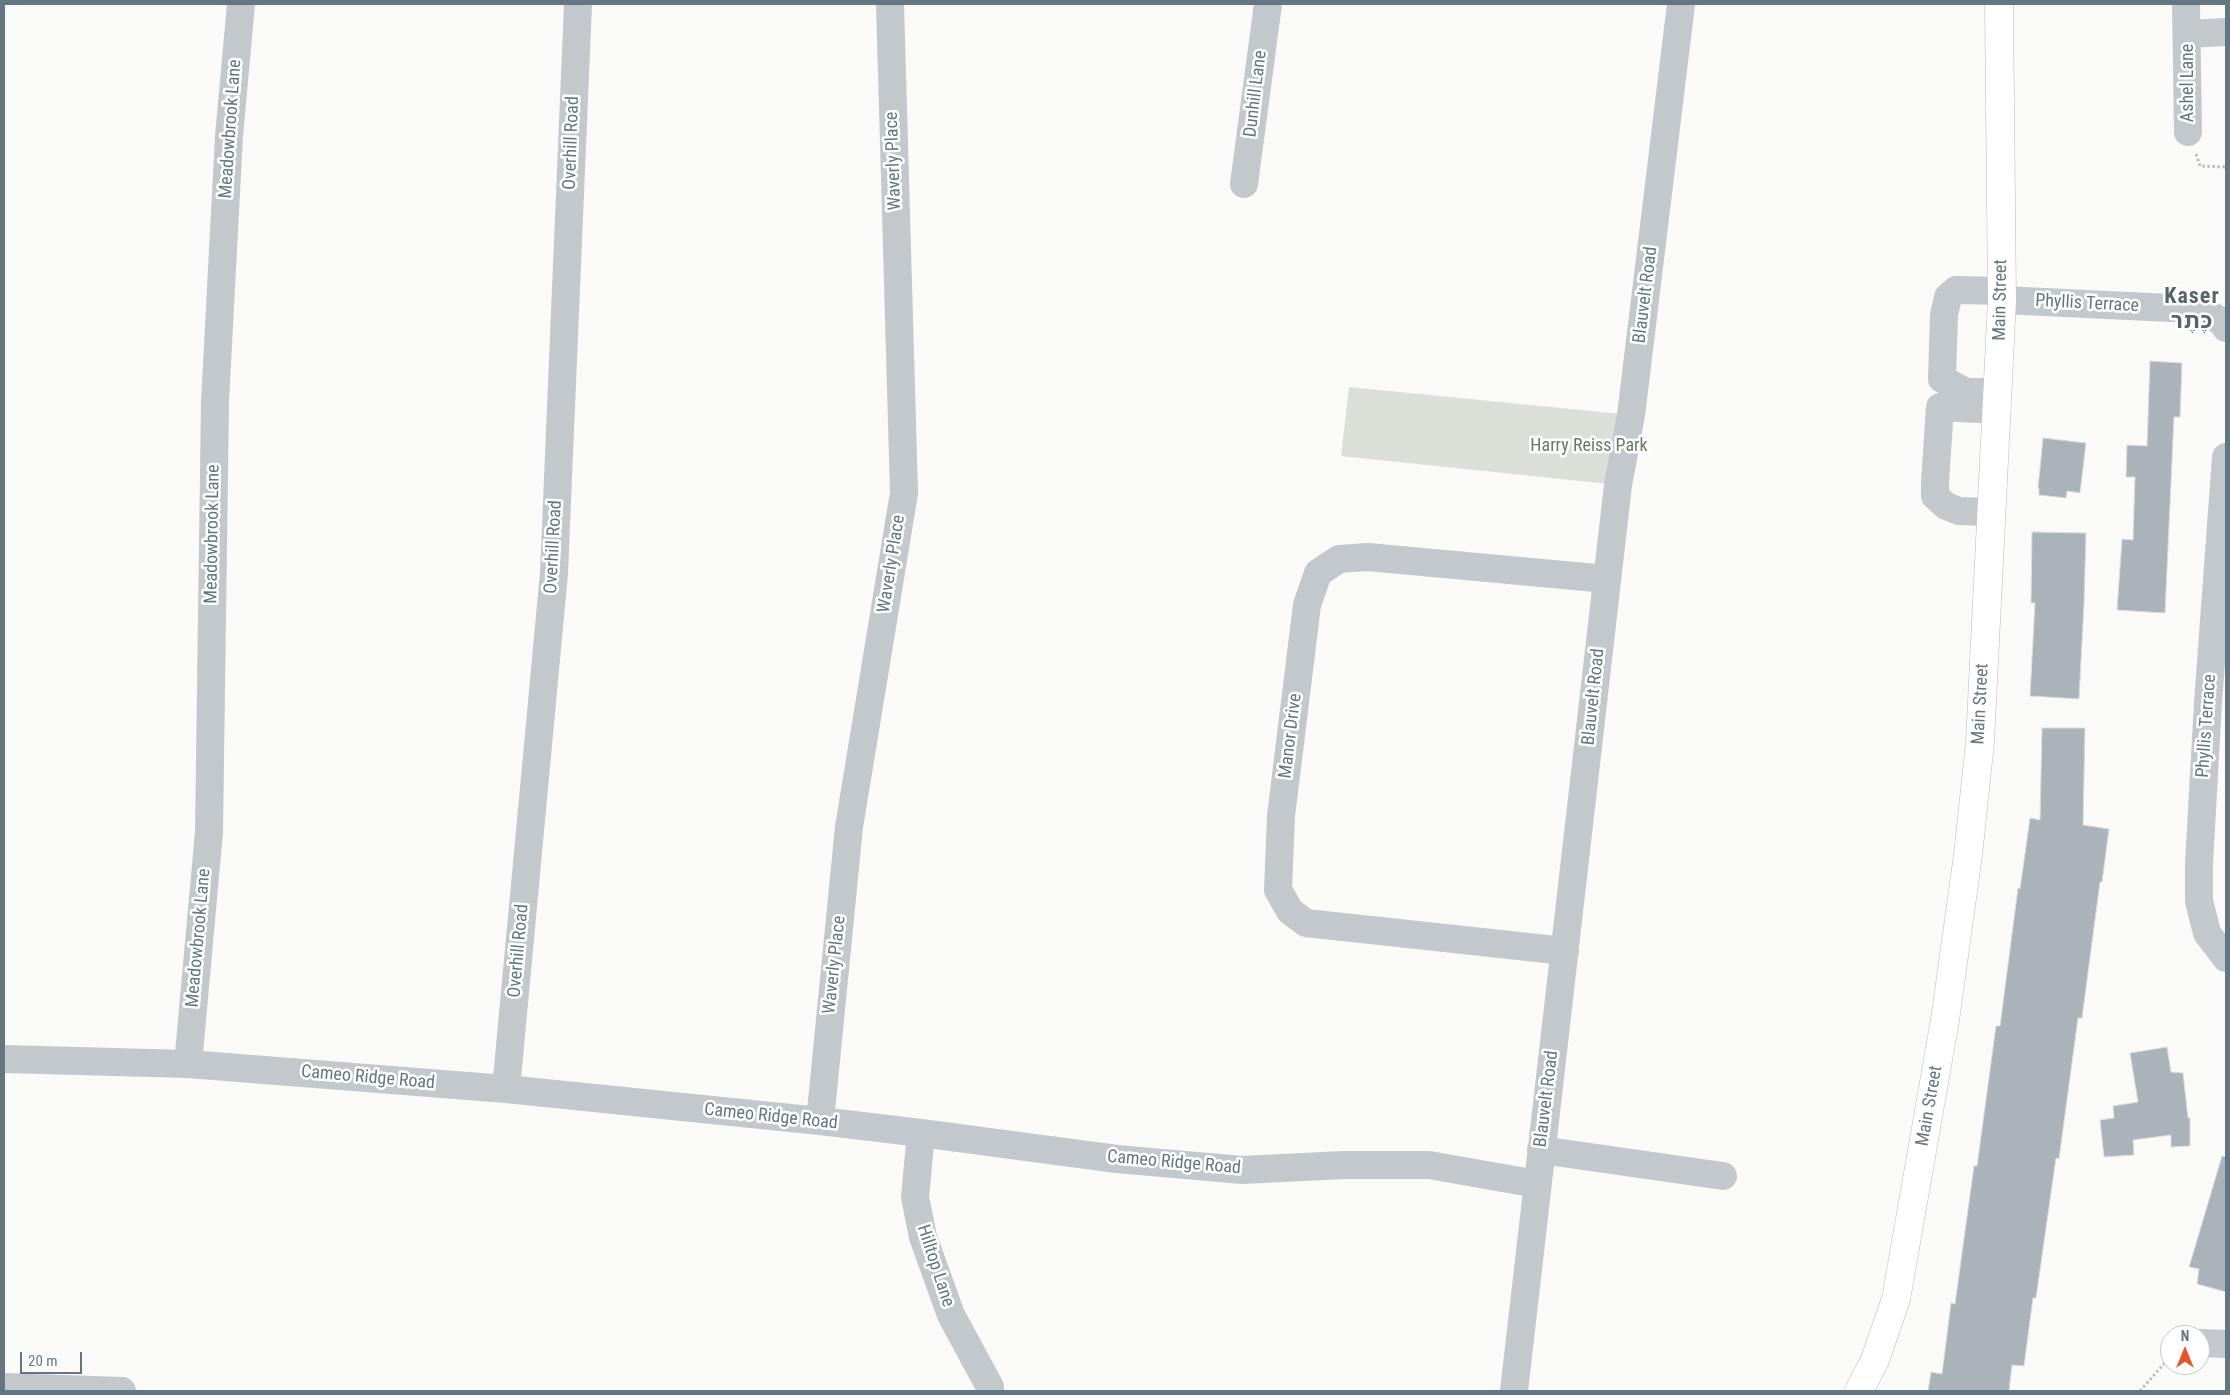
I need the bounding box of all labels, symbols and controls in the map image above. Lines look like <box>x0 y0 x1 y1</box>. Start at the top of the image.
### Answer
street label: Ashel Lane <box>2177 44 2199 122</box>
street label: Dunhill Lane <box>1240 49 1272 139</box>
street label: Meadowbrook Lane <box>215 59 247 199</box>
street label: Overhill Road <box>560 96 584 190</box>
street label: Waverly Place <box>881 111 907 211</box>
street label: Blauvelt Road <box>1629 246 1663 344</box>
street label: Main Street <box>1989 259 2013 341</box>
district label: Kaser כֶּתֶר <box>2164 284 2220 336</box>
street label: Phyllis Terrace <box>2035 290 2139 318</box>
park label: Harry Reiss Park <box>1530 435 1648 457</box>
street label: Meadowbrook Lane <box>201 464 225 604</box>
street label: Overhill Road <box>541 500 567 594</box>
street label: Waverly Place <box>874 514 910 614</box>
street label: Blauvelt Road <box>1578 648 1610 746</box>
street label: Main Street <box>1968 663 1994 745</box>
street label: Phyllis Terrace <box>2193 673 2221 779</box>
street label: Manor Drive <box>1275 692 1307 780</box>
street label: Meadowbrook Lane <box>182 868 216 1008</box>
street label: Overhill Road <box>504 903 534 999</box>
street label: Waverly Place <box>819 915 851 1015</box>
street label: Blauvelt Road <box>1530 1050 1564 1148</box>
street label: Cameo Ridge Road <box>300 1061 436 1095</box>
street label: Main Street <box>1912 1064 1948 1148</box>
street label: Cameo Ridge Road <box>703 1099 839 1135</box>
street label: Cameo Ridge Road <box>1106 1146 1242 1180</box>
street label: Hilltop Lane <box>912 1222 958 1310</box>
north arrow <box>2160 1325 2210 1375</box>
text: N <box>2181 1328 2189 1344</box>
scale bar <box>22 1342 85 1374</box>
text: 20 m <box>28 1352 58 1370</box>

